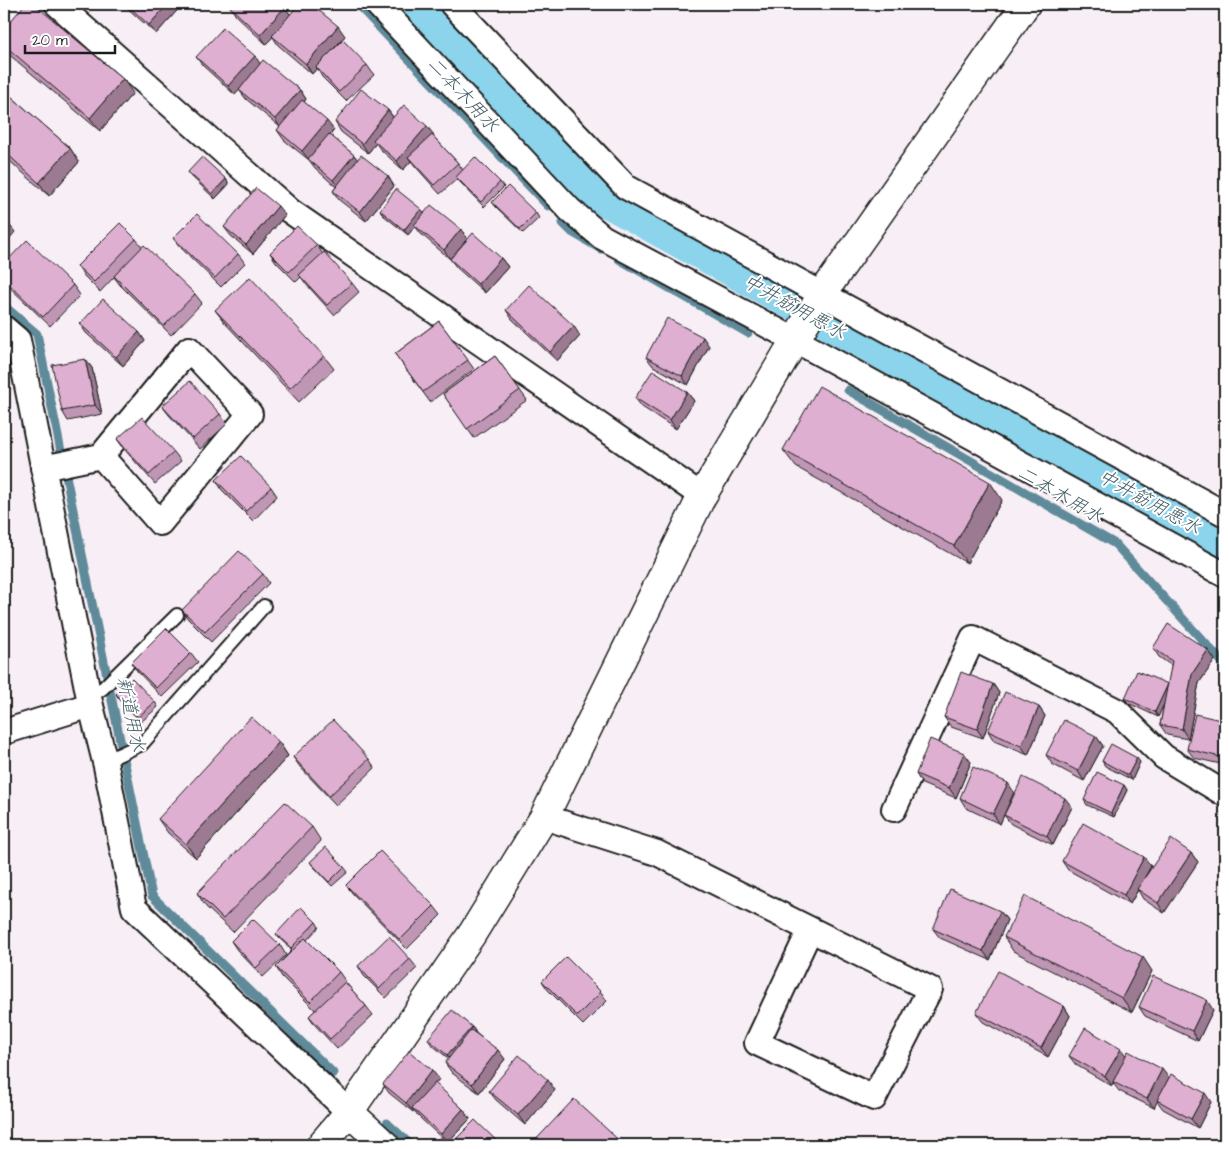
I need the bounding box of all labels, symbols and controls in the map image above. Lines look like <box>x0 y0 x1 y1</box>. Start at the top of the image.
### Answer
scale bar <box>25 22 115 54</box>
text: 20 m <box>32 30 68 51</box>
water label: 二本木用水 <box>421 51 505 139</box>
water label: 中井筋用悪水 <box>738 268 851 347</box>
water label: 二本木用水 <box>1012 460 1108 531</box>
water label: 中井筋用悪水 <box>1093 463 1206 542</box>
water label: 新道用水 <box>109 674 152 754</box>

